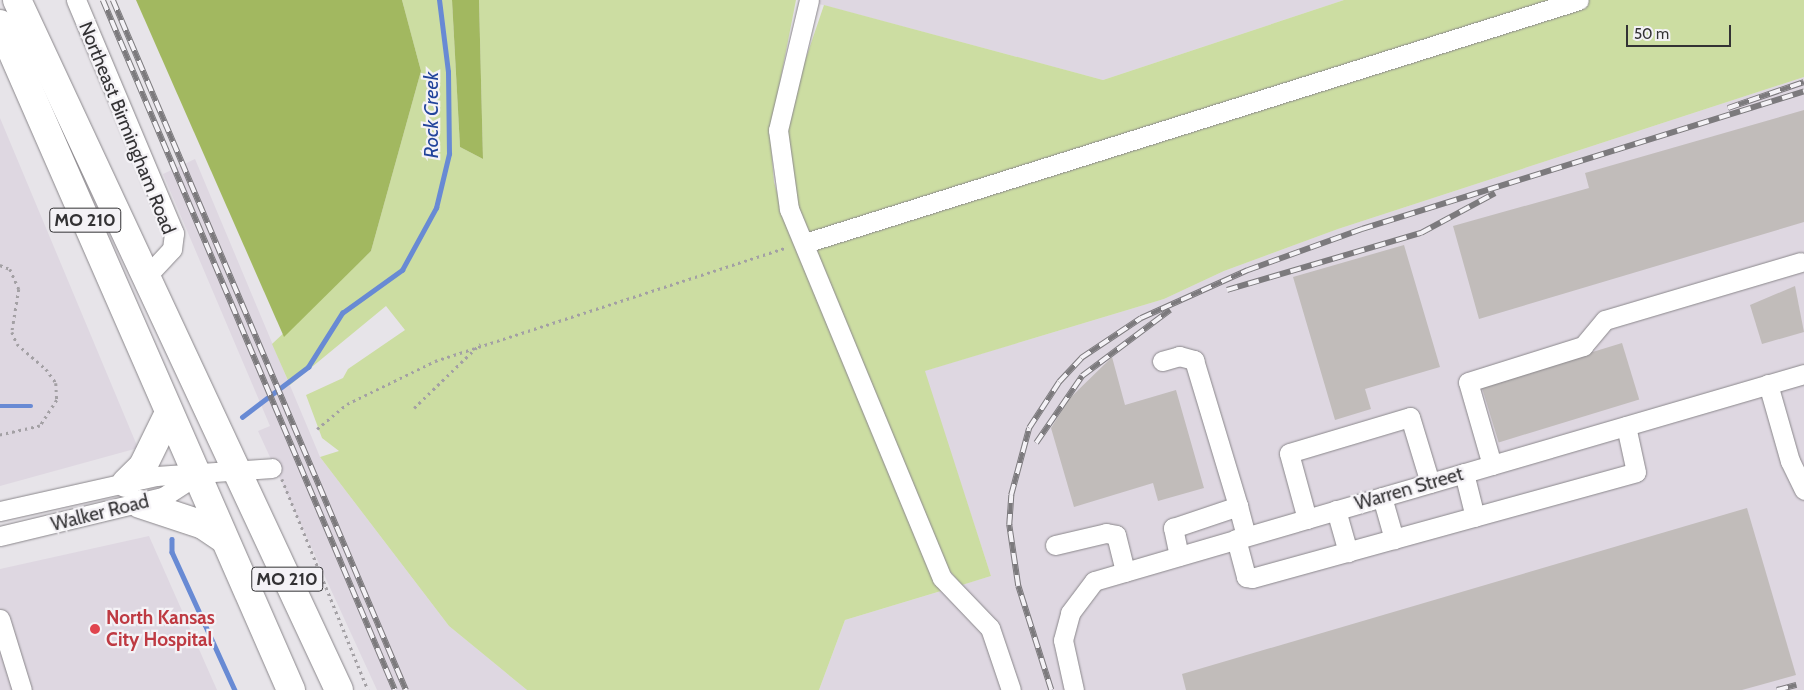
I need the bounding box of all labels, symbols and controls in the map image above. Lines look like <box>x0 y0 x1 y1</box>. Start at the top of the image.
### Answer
scale bar <box>1629 15 1734 47</box>
street label: Northeast Birmingham Road <box>74 18 180 238</box>
text: 50 m <box>1634 25 1669 43</box>
water label: Rock Creek <box>419 72 443 158</box>
road number: MO 210 <box>49 204 121 236</box>
street label: Warren Street <box>1352 463 1466 515</box>
street label: Walker Road <box>49 490 151 536</box>
road number: MO 210 <box>251 564 323 594</box>
place label: North Kansas City Hospital <box>106 607 215 651</box>
marker: North Kansas City Hospital <box>88 622 102 636</box>

